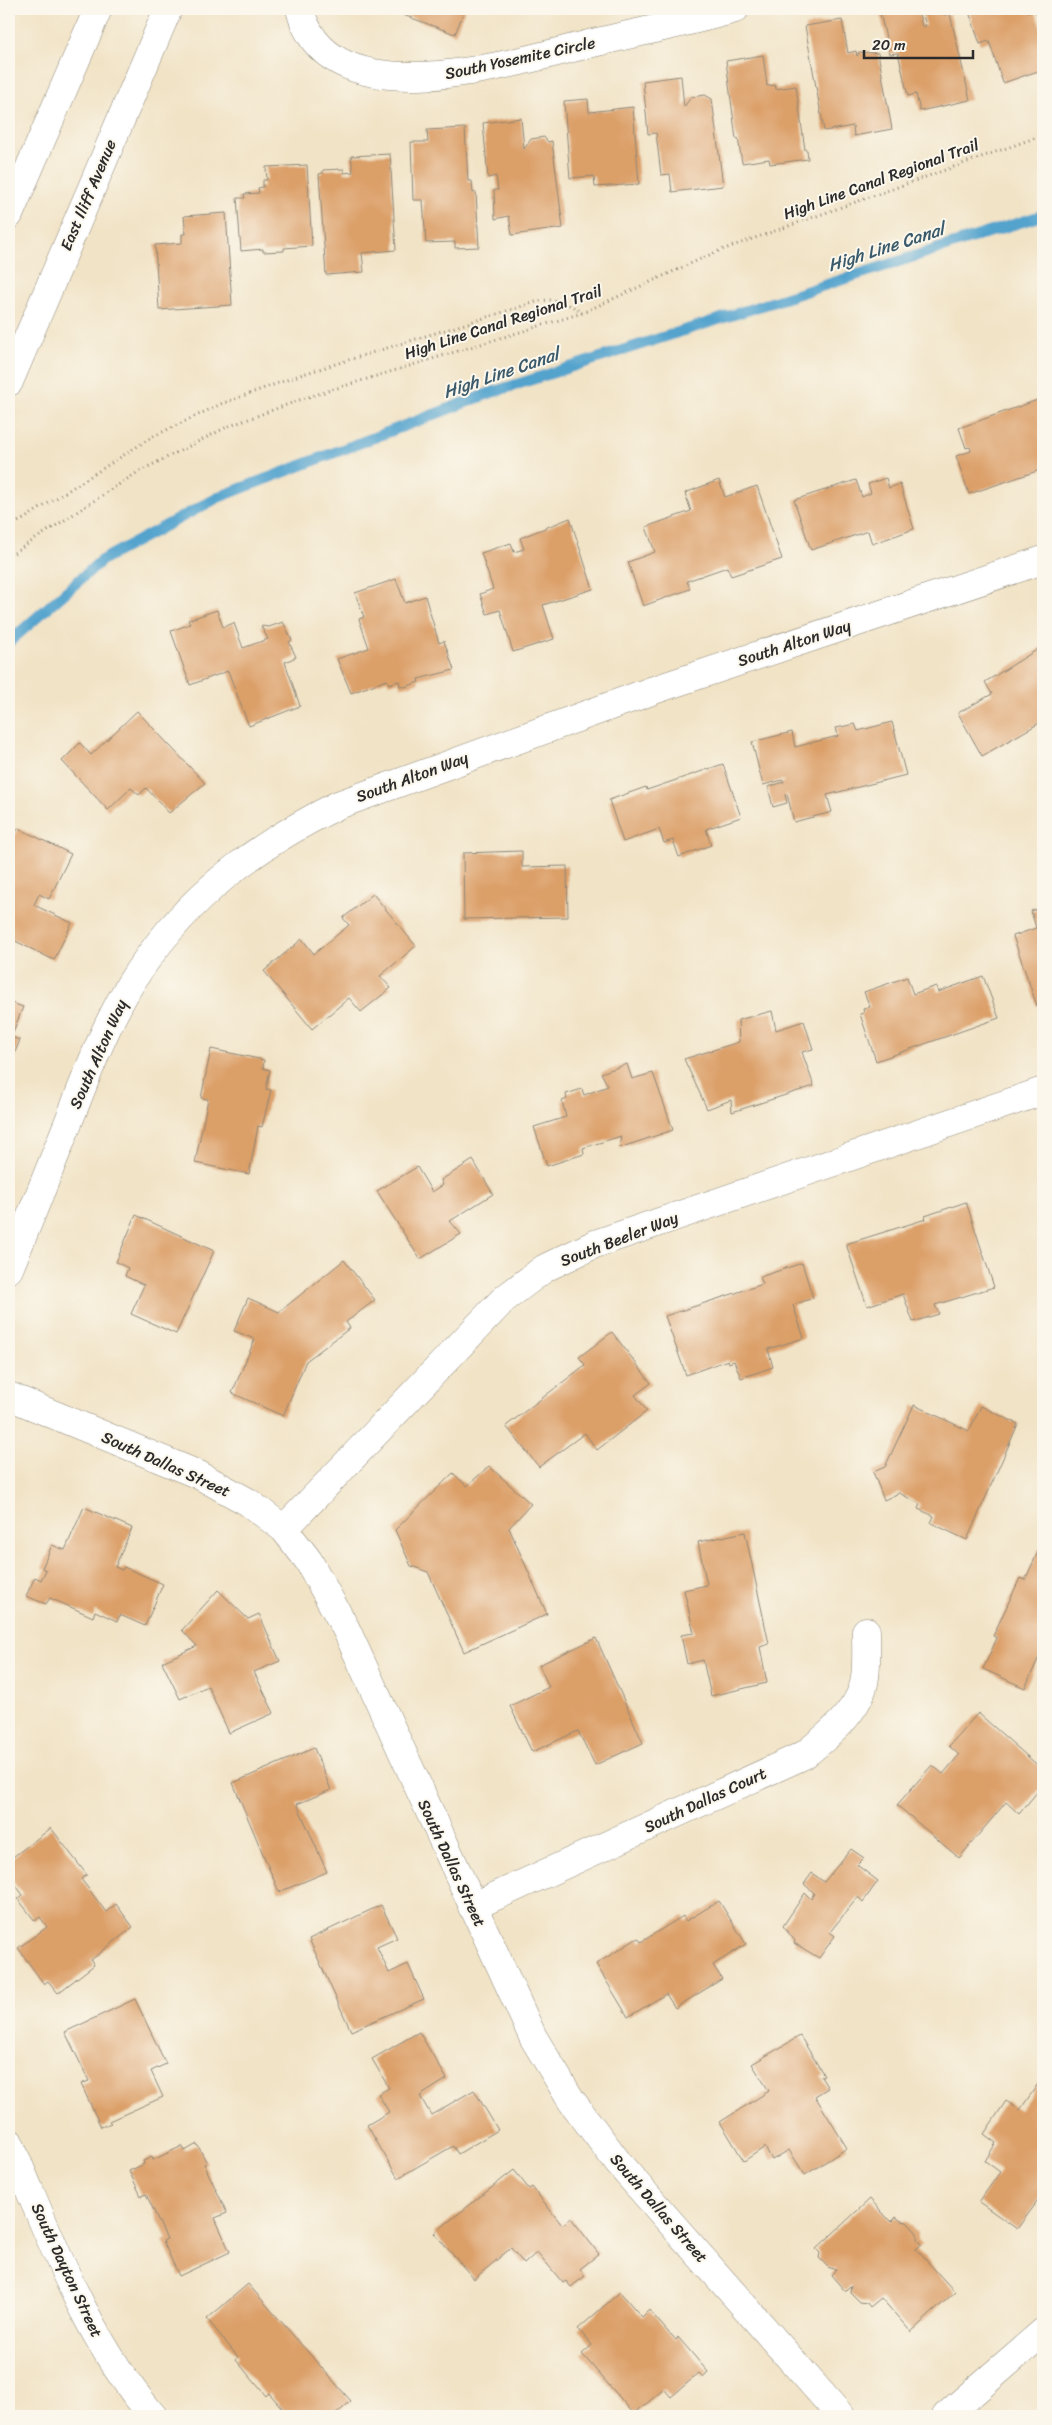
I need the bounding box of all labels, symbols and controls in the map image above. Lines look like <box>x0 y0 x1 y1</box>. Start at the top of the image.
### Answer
street label: South Yosemite Circle <box>442 28 598 88</box>
scale bar <box>864 28 973 60</box>
text: 20 m <box>872 32 906 58</box>
street label: High Line Canal Regional Trail <box>779 130 983 228</box>
street label: East Iliff Avenue <box>51 135 125 255</box>
water label: High Line Canal <box>824 212 952 281</box>
street label: High Line Canal Regional Trail <box>400 276 606 368</box>
water label: High Line Canal <box>439 337 567 408</box>
street label: South Alton Way <box>733 611 855 675</box>
street label: South Alton Way <box>352 743 473 811</box>
street label: South Alton Way <box>61 994 136 1114</box>
street label: South Beeler Way <box>556 1203 683 1275</box>
street label: South Dallas Street <box>97 1423 235 1505</box>
street label: South Dallas Court <box>639 1759 771 1841</box>
street label: South Dallas Street <box>410 1794 494 1932</box>
street label: South Dallas Street <box>603 2146 715 2270</box>
street label: South Dayton Street <box>23 2198 111 2342</box>

